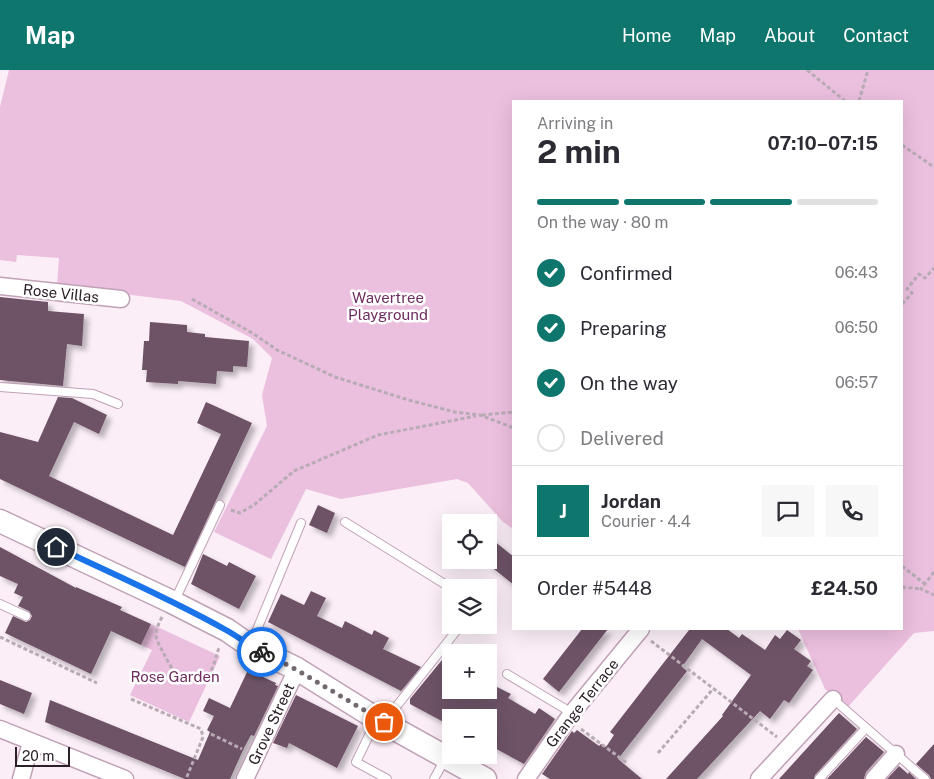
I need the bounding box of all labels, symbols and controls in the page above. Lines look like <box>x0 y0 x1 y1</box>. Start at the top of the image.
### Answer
text: Map <box>25 21 75 49</box>
text: Home <box>622 25 672 46</box>
text: Map <box>700 25 736 46</box>
text: About <box>764 25 815 46</box>
text: Contact <box>843 25 909 46</box>
text: Arriving in <box>537 114 613 133</box>
text: 07:10–07:15 <box>768 132 878 154</box>
text: 2 min <box>537 133 621 170</box>
text: On the way · 80 m <box>537 213 668 232</box>
icon: check <box>537 259 565 287</box>
text: Confirmed <box>580 262 673 284</box>
text: 06:43 <box>835 263 878 282</box>
street label: Rose Villas <box>22 281 100 305</box>
park label: Wavertree Playground <box>348 289 428 323</box>
icon: check <box>537 314 565 342</box>
text: Preparing <box>580 317 667 339</box>
text: 06:50 <box>835 318 878 337</box>
icon: check <box>537 369 565 397</box>
text: On the way <box>580 372 678 394</box>
text: 06:57 <box>835 373 878 392</box>
text: Delivered <box>580 427 664 449</box>
button: chat <box>762 485 814 537</box>
button: phone <box>826 485 878 537</box>
text: Jordan <box>601 490 661 512</box>
text: J <box>559 500 567 522</box>
text: Courier · 4.4 <box>601 512 691 531</box>
map controls <box>442 514 497 764</box>
button: locate <box>442 514 497 569</box>
pin <box>35 526 77 568</box>
icon: home <box>42 533 70 561</box>
text: Order #5448 <box>537 577 652 599</box>
text: £24.50 <box>811 577 878 599</box>
button: layers <box>442 579 497 634</box>
courier <box>237 627 287 677</box>
icon: bike <box>248 638 276 666</box>
button: + <box>442 644 497 699</box>
street label: Grange Terrace <box>542 655 622 751</box>
park label: Rose Garden <box>130 668 220 685</box>
street label: Grove Street <box>245 680 297 768</box>
pin <box>363 701 405 743</box>
icon: bag <box>370 708 398 736</box>
button: − <box>442 709 497 764</box>
scale bar <box>15 744 70 767</box>
text: 20 m <box>22 748 54 764</box>

